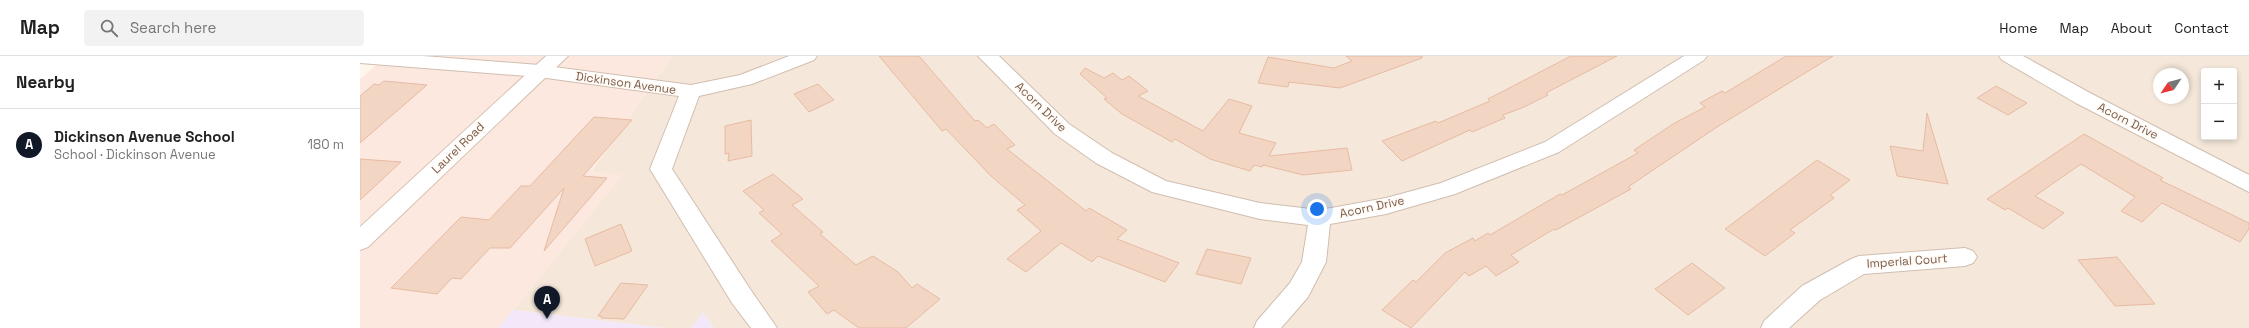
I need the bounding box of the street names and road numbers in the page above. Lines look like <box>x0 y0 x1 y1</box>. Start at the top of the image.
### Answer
street label: Dickinson Avenue <box>575 68 677 98</box>
street label: Acorn Drive <box>1012 78 1070 136</box>
street label: Acorn Drive <box>2095 99 2161 143</box>
street label: Laurel Road <box>428 119 488 177</box>
street label: Acorn Drive <box>1338 192 1406 222</box>
street label: Imperial Court <box>1866 250 1948 272</box>

